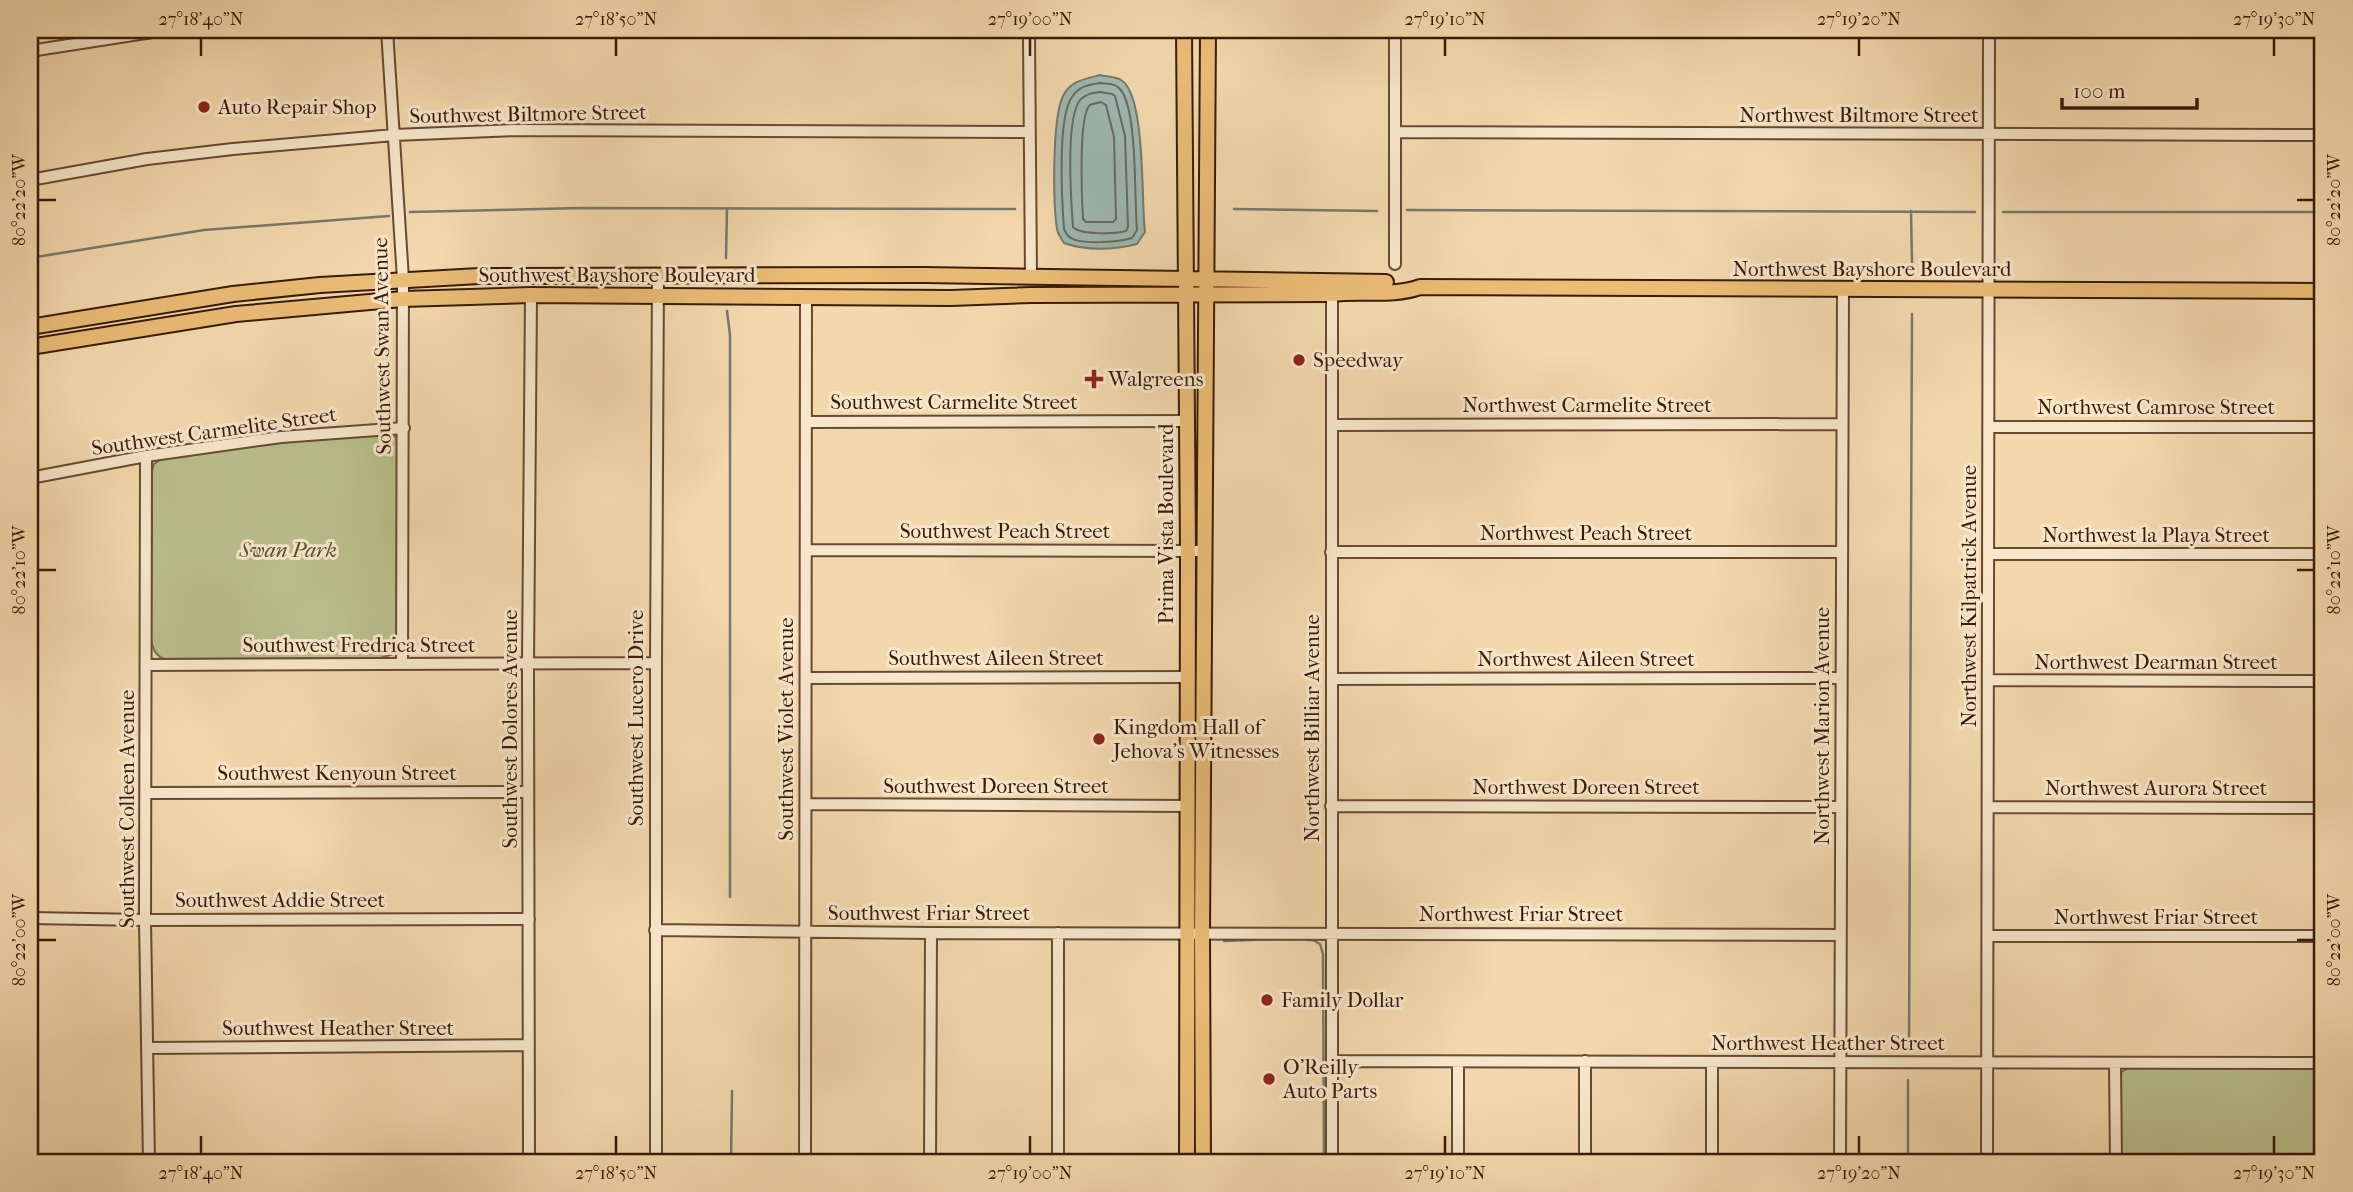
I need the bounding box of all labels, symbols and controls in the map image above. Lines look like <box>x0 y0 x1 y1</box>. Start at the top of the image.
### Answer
text: 27°18'40"N <box>158 9 244 30</box>
text: 27°18'50"N <box>575 9 657 30</box>
text: 27°19'00"N <box>988 9 1073 30</box>
text: 27°19'10"N <box>1404 9 1486 30</box>
text: 27°19'20"N <box>1817 9 1901 30</box>
text: 27°19'30"N <box>2233 9 2315 30</box>
scale bar <box>2062 66 2197 110</box>
text: 100 m <box>2073 79 2126 103</box>
place label: Auto Repair Shop <box>217 95 377 119</box>
marker: Auto Repair Shop <box>196 99 212 115</box>
street label: Southwest Biltmore Street <box>409 100 647 128</box>
street label: Northwest Biltmore Street <box>1739 103 1979 127</box>
text: 80°22'20"W <box>9 153 30 246</box>
text: 80°22'20"W <box>2324 153 2345 246</box>
street label: Southwest Swan Avenue <box>368 237 396 455</box>
street label: Northwest Bayshore Boulevard <box>1733 257 2012 281</box>
street label: Southwest Bayshore Boulevard <box>479 263 756 287</box>
place label: Speedway <box>1313 348 1404 372</box>
marker: Speedway <box>1291 352 1307 368</box>
place label: Walgreens <box>1107 367 1204 391</box>
marker: Walgreens <box>1086 371 1102 387</box>
street label: Southwest Carmelite Street <box>830 390 1078 414</box>
street label: Northwest Carmelite Street <box>1462 393 1712 417</box>
street label: Northwest Camrose Street <box>2037 395 2276 419</box>
street label: Southwest Carmelite Street <box>90 402 339 460</box>
street label: Prima Vista Boulevard <box>1154 423 1178 624</box>
street label: Northwest Kilpatrick Avenue <box>1957 465 1981 727</box>
street label: Southwest Peach Street <box>900 519 1111 543</box>
street label: Northwest Peach Street <box>1480 521 1693 545</box>
street label: Northwest la Playa Street <box>2042 523 2270 547</box>
text: 80°22'10"W <box>9 524 30 614</box>
text: 80°22'10"W <box>2324 524 2345 614</box>
park label: Swan Park <box>238 538 337 562</box>
street label: Northwest Marion Avenue <box>1810 607 1834 845</box>
street label: Southwest Dolores Avenue <box>498 609 522 849</box>
street label: Southwest Lucero Drive <box>624 610 648 826</box>
street label: Northwest Billiar Avenue <box>1300 614 1324 842</box>
street label: Southwest Violet Avenue <box>774 617 798 841</box>
street label: Southwest Fredrica Street <box>242 633 476 657</box>
street label: Southwest Aileen Street <box>888 646 1104 670</box>
street label: Northwest Aileen Street <box>1477 647 1695 671</box>
street label: Northwest Dearman Street <box>2034 650 2278 674</box>
street label: Southwest Colleen Avenue <box>115 690 139 928</box>
place label: Kingdom Hall of Jehova's Witnesses <box>1111 715 1280 763</box>
marker: Kingdom Hall of Jehova's Witnesses <box>1091 731 1107 747</box>
street label: Southwest Kenyoun Street <box>217 761 457 785</box>
street label: Southwest Doreen Street <box>883 774 1109 798</box>
street label: Northwest Doreen Street <box>1472 775 1700 799</box>
street label: Northwest Aurora Street <box>2045 776 2268 800</box>
street label: Southwest Addie Street <box>175 888 386 912</box>
text: 80°22'00"W <box>9 892 30 986</box>
text: 80°22'00"W <box>2324 892 2345 986</box>
street label: Southwest Friar Street <box>828 901 1031 925</box>
street label: Northwest Friar Street <box>1419 902 1624 926</box>
street label: Northwest Friar Street <box>2054 905 2259 929</box>
place label: Family Dollar <box>1281 988 1403 1012</box>
marker: Family Dollar <box>1259 992 1275 1008</box>
street label: Southwest Heather Street <box>222 1016 455 1040</box>
street label: Northwest Heather Street <box>1711 1031 1946 1055</box>
place label: O'Reilly Auto Parts <box>1282 1055 1378 1103</box>
marker: O'Reilly Auto Parts <box>1261 1071 1277 1087</box>
text: 27°18'40"N <box>158 1163 244 1184</box>
text: 27°18'50"N <box>575 1163 657 1184</box>
text: 27°19'00"N <box>988 1163 1073 1184</box>
text: 27°19'10"N <box>1404 1163 1486 1184</box>
text: 27°19'20"N <box>1817 1163 1901 1184</box>
text: 27°19'30"N <box>2233 1163 2315 1184</box>

